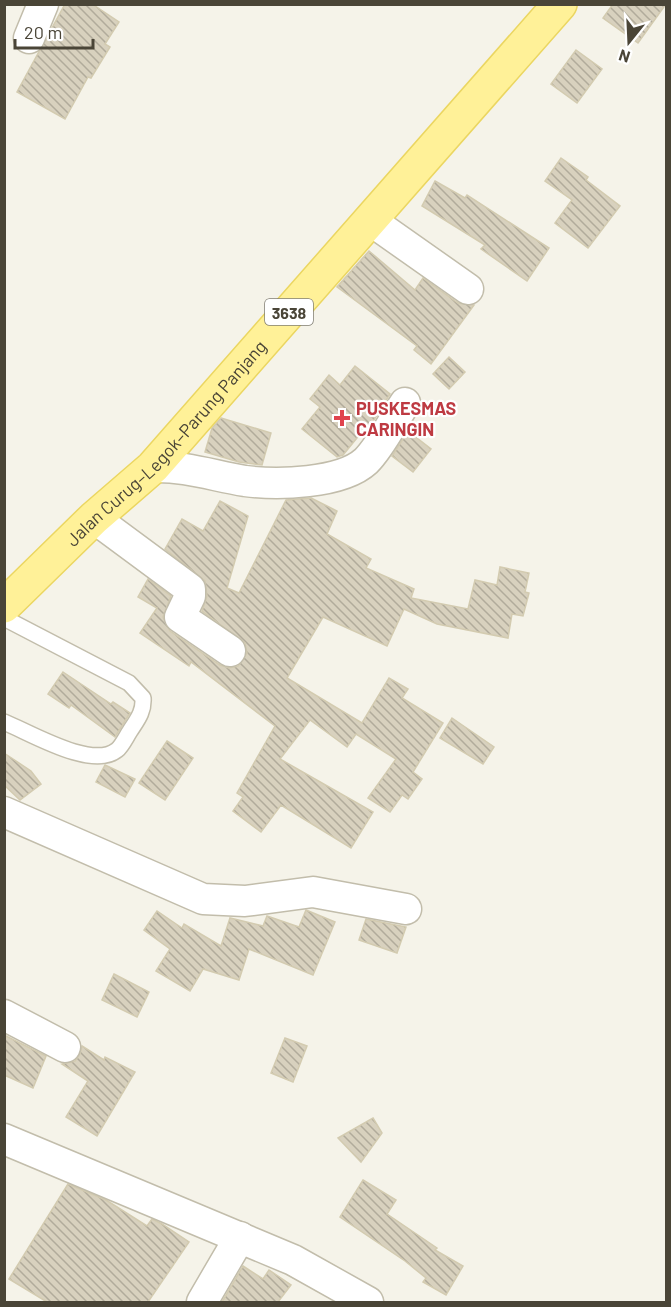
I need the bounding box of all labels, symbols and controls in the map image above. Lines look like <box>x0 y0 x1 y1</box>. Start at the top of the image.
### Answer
scale bar <box>15 12 93 50</box>
north arrow <box>599 12 659 72</box>
text: 20 m <box>24 21 62 43</box>
text: N <box>616 46 632 67</box>
road number: 3638 <box>265 299 313 325</box>
street label: Jalan Curug–Legok–Parung Panjang <box>61 335 271 550</box>
place label: PUSKESMAS CARINGIN <box>356 397 456 440</box>
marker: PUSKESMAS CARINGIN <box>333 409 351 427</box>

